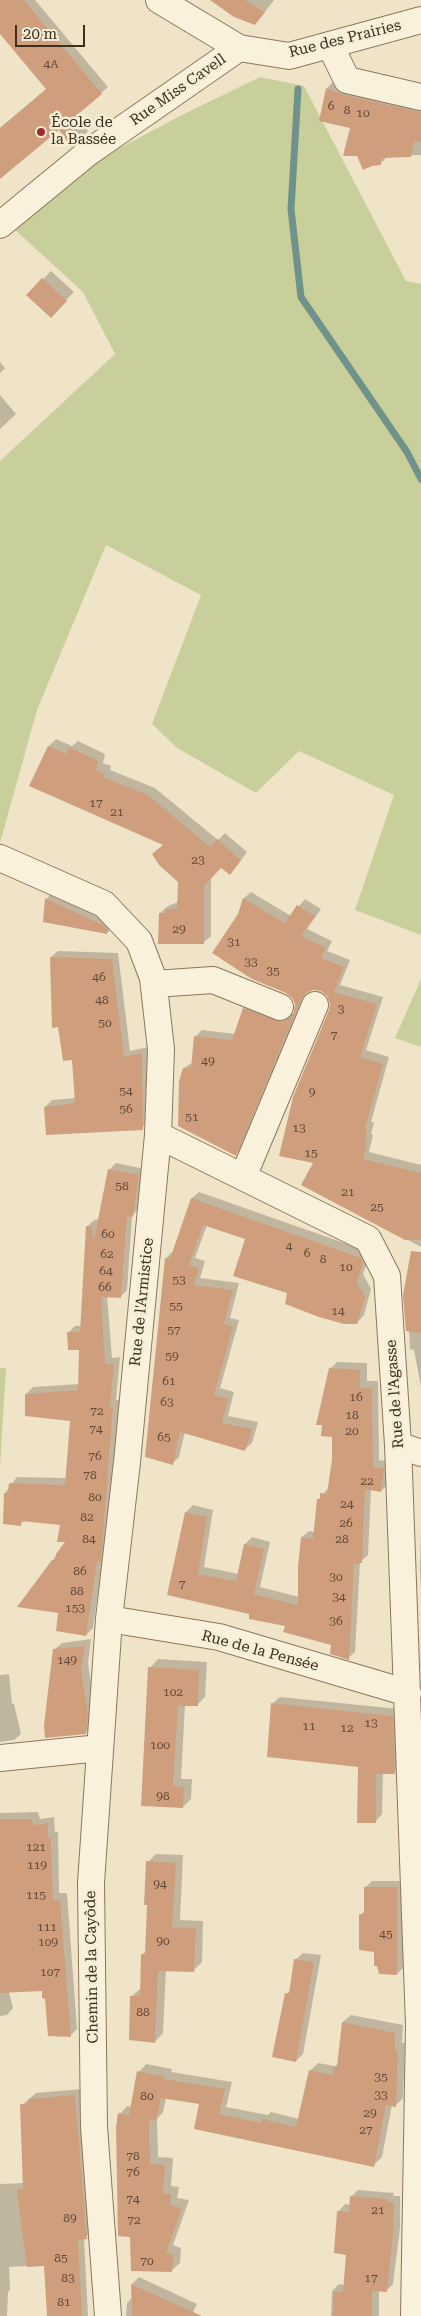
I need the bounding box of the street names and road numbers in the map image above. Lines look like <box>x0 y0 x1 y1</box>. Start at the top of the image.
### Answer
street label: Rue des Prairies <box>287 16 403 62</box>
street label: Rue Miss Cavell <box>127 50 229 130</box>
street label: Rue de l'Armistice <box>126 1237 158 1367</box>
street label: Rue de l'Agasse <box>382 1339 408 1449</box>
street label: Rue de la Pensée <box>199 1627 321 1675</box>
street label: Chemin de la Cayôde <box>82 1890 102 2044</box>

